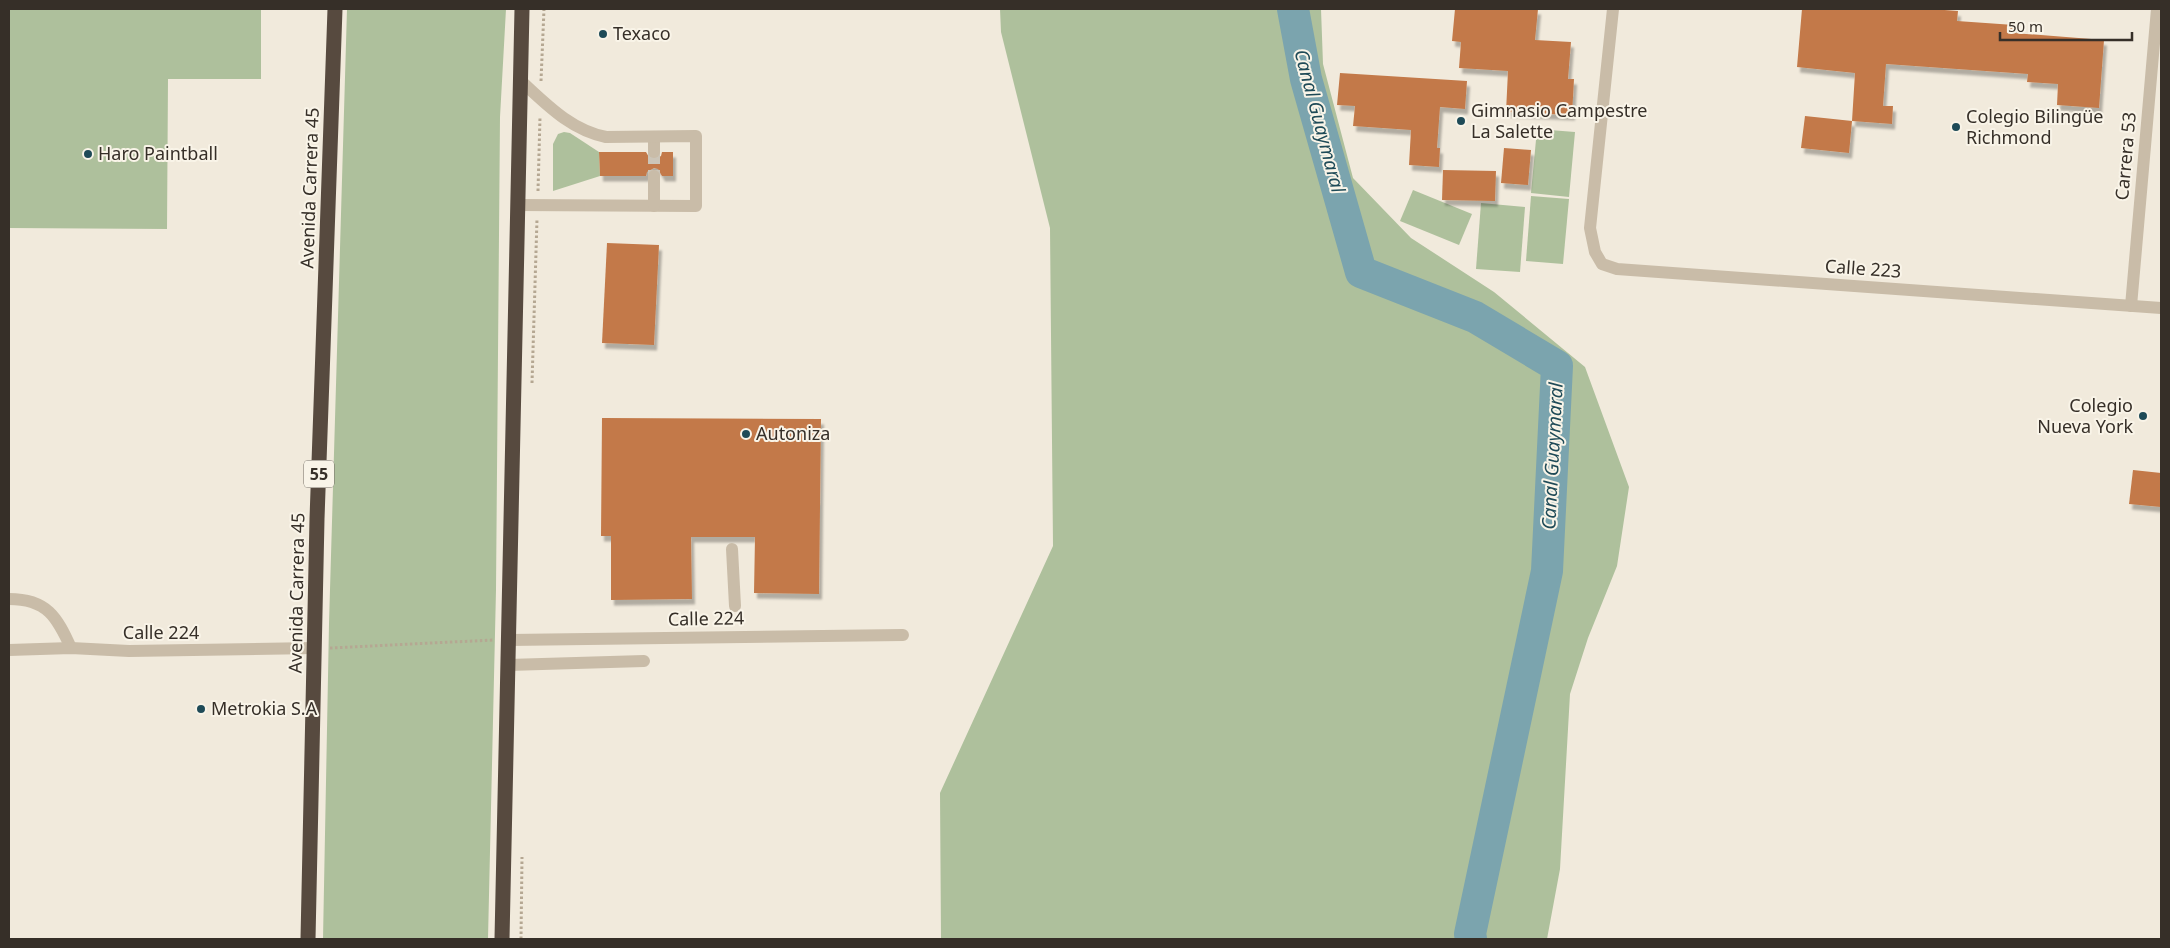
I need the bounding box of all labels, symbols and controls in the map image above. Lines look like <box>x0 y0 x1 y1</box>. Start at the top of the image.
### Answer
scale bar <box>2000 10 2132 42</box>
text: 50 m <box>2008 16 2043 36</box>
place label: Texaco <box>613 21 671 45</box>
marker: Texaco <box>597 28 609 40</box>
water label: Canal Guaymaral <box>1288 46 1352 197</box>
place label: Gimnasio Campestre La Salette <box>1471 98 1648 143</box>
place label: Colegio Bilingüe Richmond <box>1966 104 2103 149</box>
street label: Avenida Carrera 45 <box>294 107 324 269</box>
street label: Carrera 53 <box>2109 111 2141 201</box>
marker: Gimnasio Campestre La Salette <box>1455 115 1467 127</box>
marker: Colegio Bilingüe Richmond <box>1950 121 1962 133</box>
place label: Haro Paintball <box>98 141 218 165</box>
marker: Haro Paintball <box>82 148 94 160</box>
street label: Calle 223 <box>1824 253 1902 283</box>
water label: Canal Guaymaral <box>1535 381 1569 530</box>
place label: Colegio Nueva York <box>2037 393 2133 438</box>
marker: Colegio Nueva York <box>2137 410 2149 422</box>
place label: Autoniza <box>756 421 830 445</box>
marker: Autoniza <box>740 428 752 440</box>
road number: 55 <box>304 460 334 488</box>
street label: Avenida Carrera 45 <box>283 512 309 674</box>
street label: Calle 224 <box>668 605 744 631</box>
street label: Calle 224 <box>123 620 199 644</box>
place label: Metrokia S.A <box>211 696 318 720</box>
marker: Metrokia S.A <box>195 703 207 715</box>

